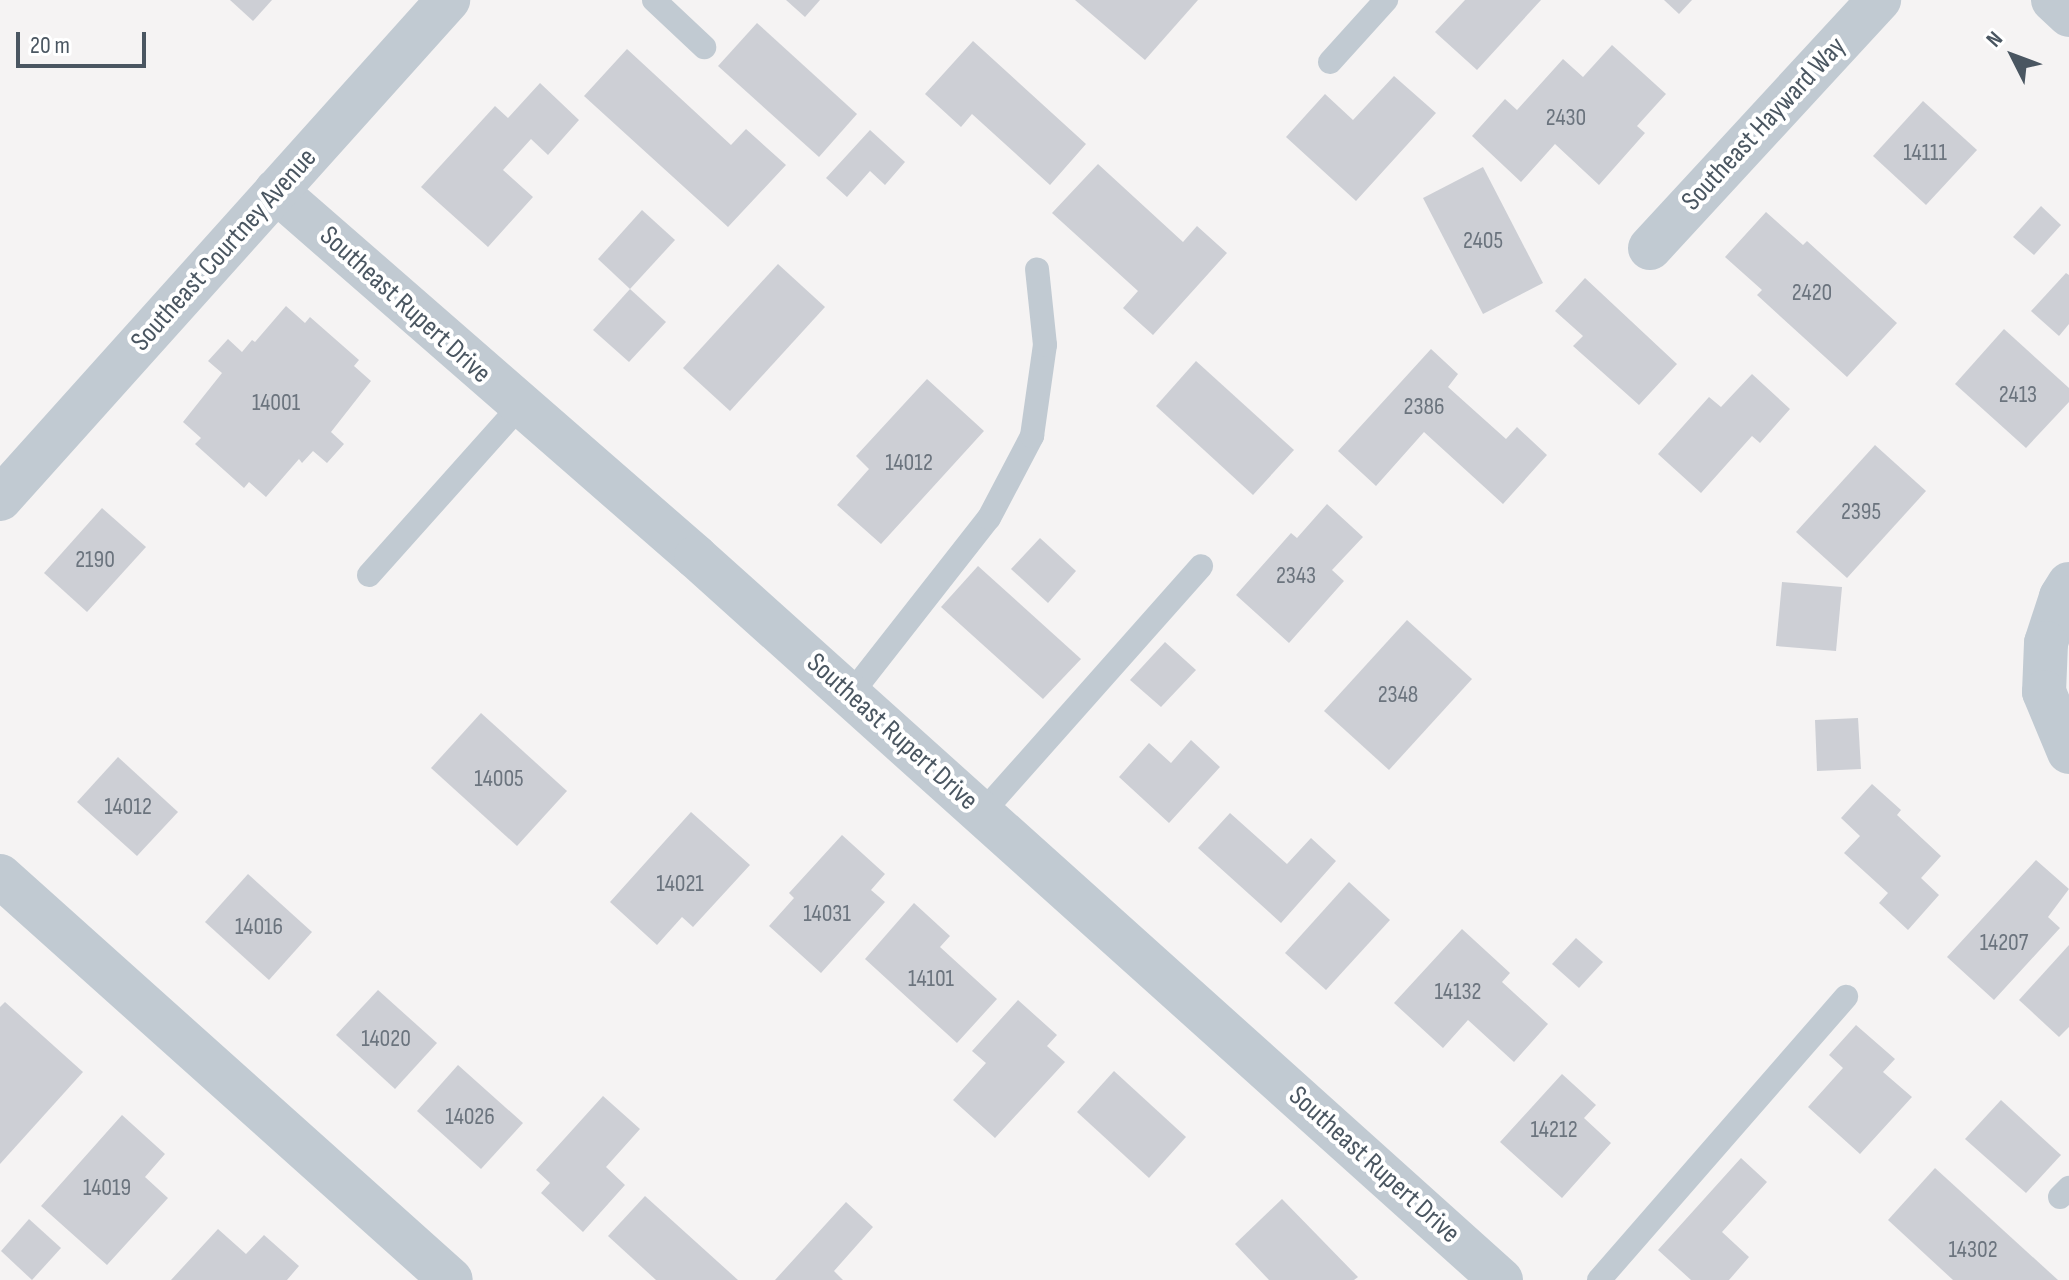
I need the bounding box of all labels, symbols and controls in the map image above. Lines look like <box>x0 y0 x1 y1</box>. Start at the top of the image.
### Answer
scale bar <box>20 16 150 66</box>
north arrow <box>1973 16 2053 96</box>
text: N <box>1981 26 2009 53</box>
street label: Southeast Hayward Way <box>1675 30 1853 218</box>
text: 20 m <box>30 31 70 60</box>
house number: 2430 <box>1546 104 1586 132</box>
house number: 14111 <box>1903 139 1947 167</box>
street label: Southeast Courtney Avenue <box>124 142 324 358</box>
street label: Southeast Rupert Drive <box>313 219 497 391</box>
house number: 2405 <box>1463 227 1503 255</box>
house number: 2420 <box>1792 279 1832 307</box>
house number: 2413 <box>1999 381 2037 409</box>
house number: 14001 <box>252 389 300 417</box>
house number: 2386 <box>1403 393 1445 421</box>
house number: 14012 <box>885 449 933 477</box>
house number: 2395 <box>1841 498 1881 526</box>
house number: 2190 <box>75 546 115 574</box>
house number: 2343 <box>1276 562 1316 590</box>
street label: Southeast Rupert Drive <box>800 646 984 818</box>
house number: 2348 <box>1378 681 1418 709</box>
house number: 14005 <box>474 765 524 793</box>
house number: 14012 <box>104 793 152 821</box>
house number: 14021 <box>656 870 704 898</box>
house number: 14031 <box>803 900 851 928</box>
house number: 14016 <box>235 913 283 941</box>
house number: 14207 <box>1980 929 2028 957</box>
house number: 14101 <box>908 965 954 993</box>
house number: 14132 <box>1435 978 1481 1006</box>
house number: 14020 <box>361 1025 411 1053</box>
street label: Southeast Rupert Drive <box>1282 1079 1466 1251</box>
house number: 14026 <box>445 1103 495 1131</box>
house number: 14212 <box>1530 1116 1578 1144</box>
house number: 14019 <box>83 1174 131 1202</box>
house number: 14302 <box>1948 1236 1998 1264</box>

